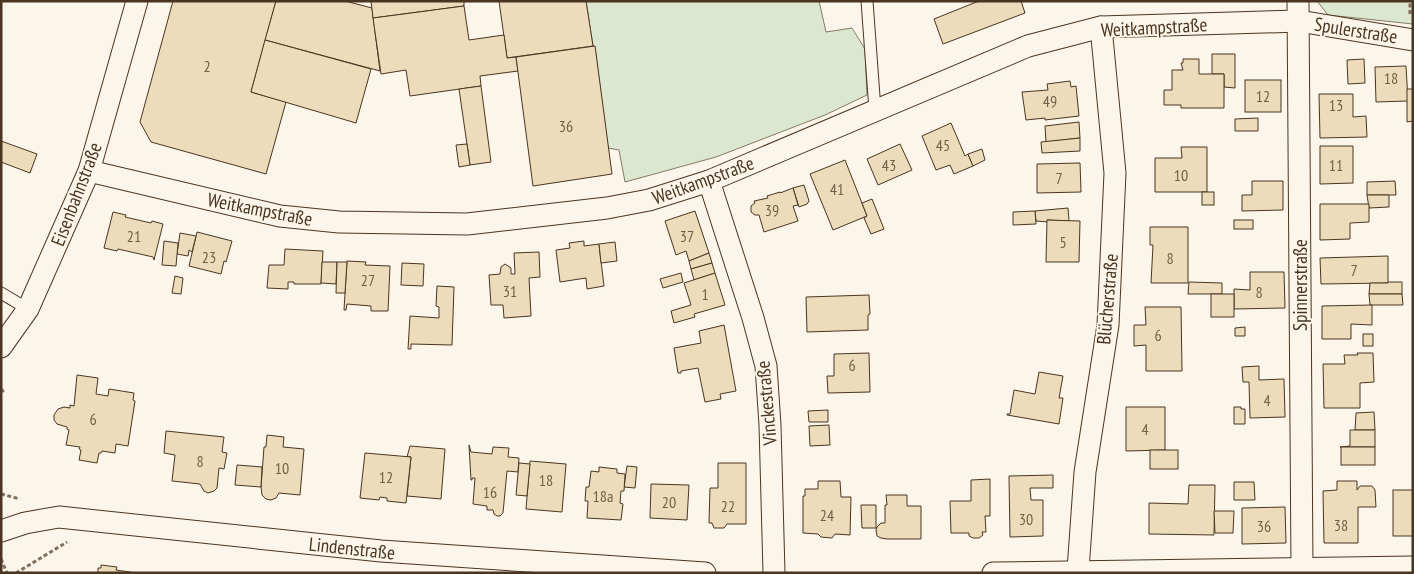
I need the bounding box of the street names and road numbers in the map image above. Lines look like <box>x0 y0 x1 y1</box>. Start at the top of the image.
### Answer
street label: Weitkampstraße <box>1100 12 1208 42</box>
street label: Spulerstraße <box>1313 12 1399 48</box>
street label: Eisenbahnstraße <box>45 139 107 249</box>
street label: Weitkampstraße <box>649 150 757 209</box>
street label: Weitkampstraße <box>205 187 315 231</box>
street label: Spinnerstraße <box>1288 239 1312 331</box>
street label: Blücherstraße <box>1091 252 1123 346</box>
street label: Vinckestraße <box>750 360 782 447</box>
street label: Lindenstraße <box>308 532 396 564</box>

